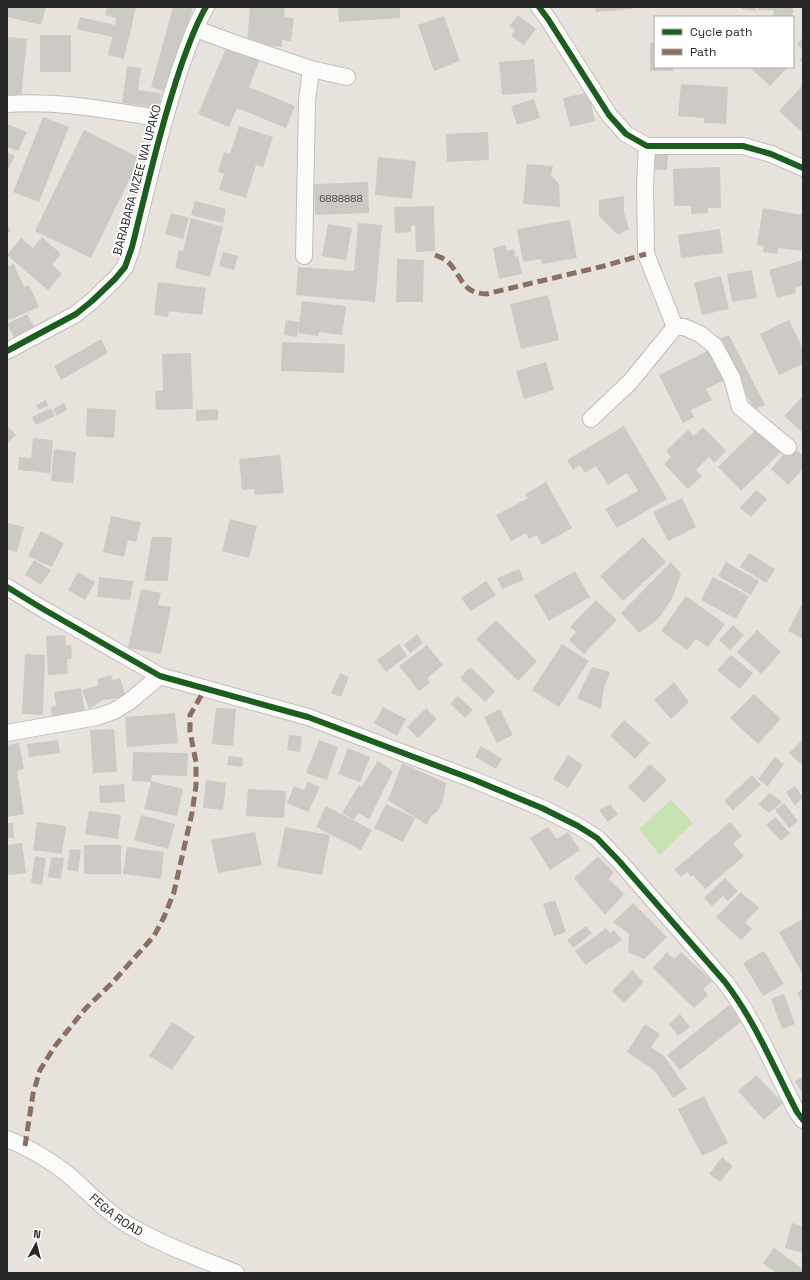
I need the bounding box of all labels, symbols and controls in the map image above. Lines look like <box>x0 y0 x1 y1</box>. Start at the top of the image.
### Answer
legend <box>654 16 794 68</box>
text: Cycle path <box>690 24 752 40</box>
text: Path <box>690 44 716 60</box>
street label: BARABARA MZEE WA UPAKO <box>109 103 165 257</box>
house number: 6888888 <box>319 192 363 205</box>
street label: FEGA ROAD <box>86 1190 146 1240</box>
north arrow <box>16 1224 56 1264</box>
text: N <box>33 1227 42 1241</box>

